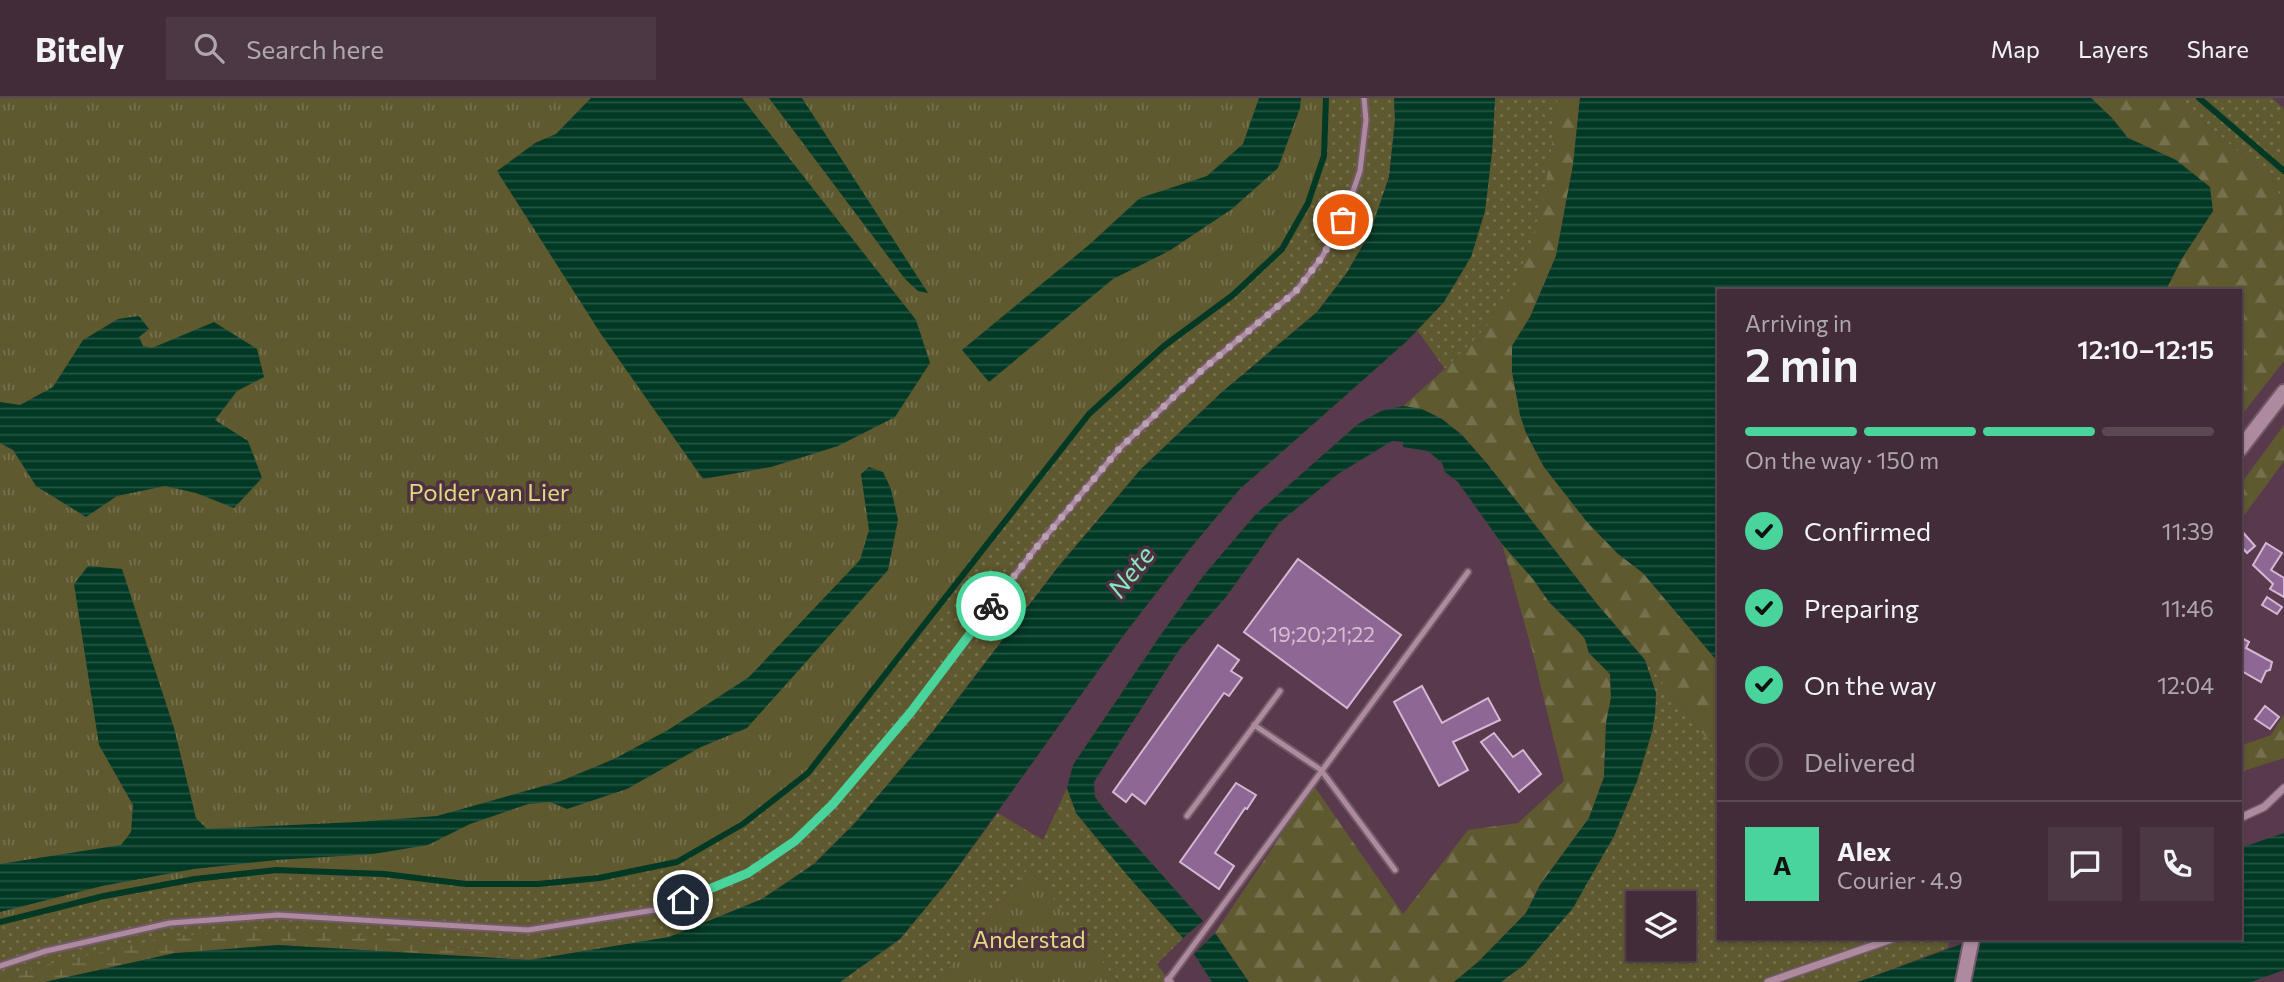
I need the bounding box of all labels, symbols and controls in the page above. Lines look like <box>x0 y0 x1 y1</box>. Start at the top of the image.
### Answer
search box <box>166 17 656 80</box>
text: Bitely <box>35 28 124 69</box>
icon: search <box>190 29 228 67</box>
text: Search here <box>246 33 384 64</box>
text: Map <box>1991 34 2040 63</box>
text: Layers <box>2078 34 2149 63</box>
text: Share <box>2187 34 2249 63</box>
pin <box>1313 190 1373 250</box>
icon: bag <box>1324 201 1362 239</box>
text: Arriving in <box>1745 309 1852 337</box>
text: 12:10–12:15 <box>2077 333 2214 364</box>
text: 2 min <box>1745 335 1859 391</box>
text: On the way · 150 m <box>1745 446 1939 474</box>
park label: Polder van Lier <box>409 477 570 506</box>
icon: check <box>1745 512 1783 550</box>
text: Confirmed <box>1804 515 1931 546</box>
text: 11:39 <box>2162 517 2214 545</box>
water label: Nete <box>1100 539 1160 603</box>
courier <box>956 571 1026 641</box>
icon: bike <box>972 587 1010 625</box>
icon: check <box>1745 589 1783 627</box>
text: Preparing <box>1804 592 1919 623</box>
text: 11:46 <box>2161 594 2214 622</box>
house number: 19;20;21;22 <box>1269 621 1375 646</box>
icon: check <box>1745 666 1783 704</box>
text: On the way <box>1804 669 1937 700</box>
text: 12:04 <box>2157 671 2214 699</box>
text: Delivered <box>1804 746 1915 777</box>
button: chat <box>2048 827 2122 901</box>
button: phone <box>2140 827 2214 901</box>
text: Alex <box>1837 835 1891 866</box>
text: A <box>1773 849 1791 880</box>
text: Courier · 4.9 <box>1837 866 1963 894</box>
pin <box>653 870 713 930</box>
icon: home <box>664 881 702 919</box>
map controls <box>1626 891 1696 961</box>
button: layers <box>1626 891 1696 961</box>
park label: Anderstad <box>972 924 1086 953</box>

